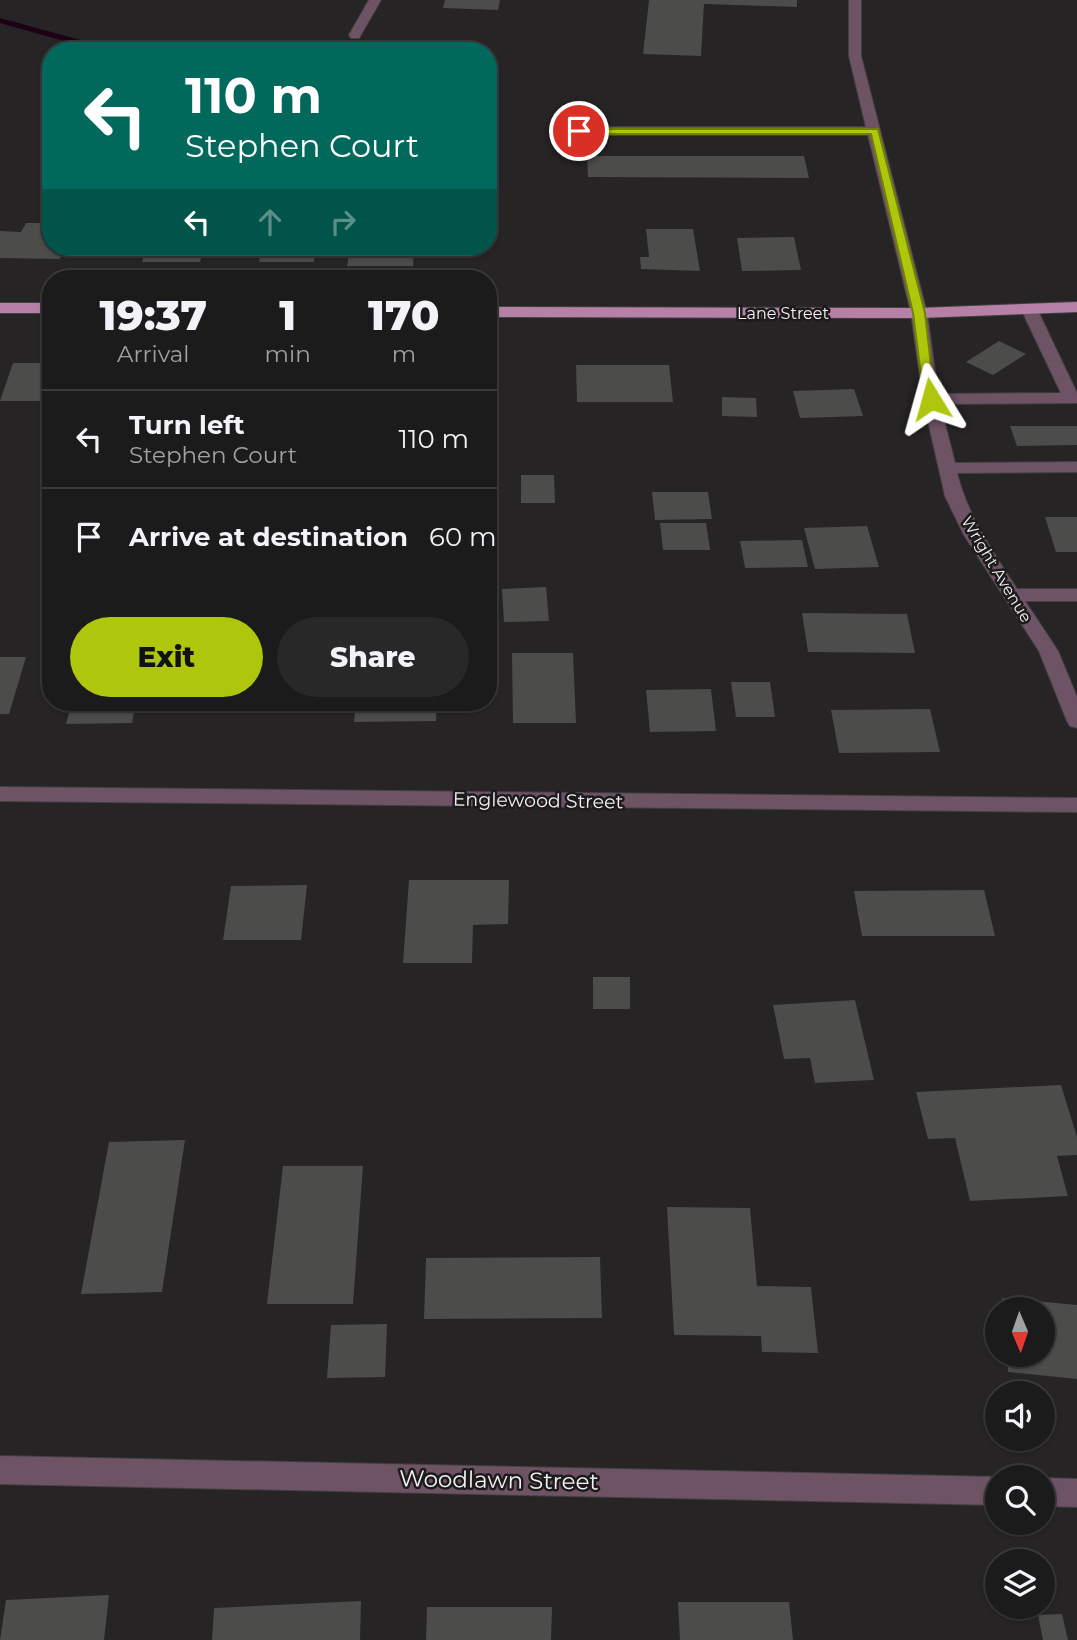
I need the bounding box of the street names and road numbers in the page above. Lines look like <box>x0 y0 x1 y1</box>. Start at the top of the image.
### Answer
street label: Lane Street <box>737 304 829 323</box>
street label: Wright Avenue <box>957 513 1036 626</box>
street label: Englewood Street <box>453 788 624 813</box>
street label: Woodlawn Street <box>399 1464 599 1496</box>

